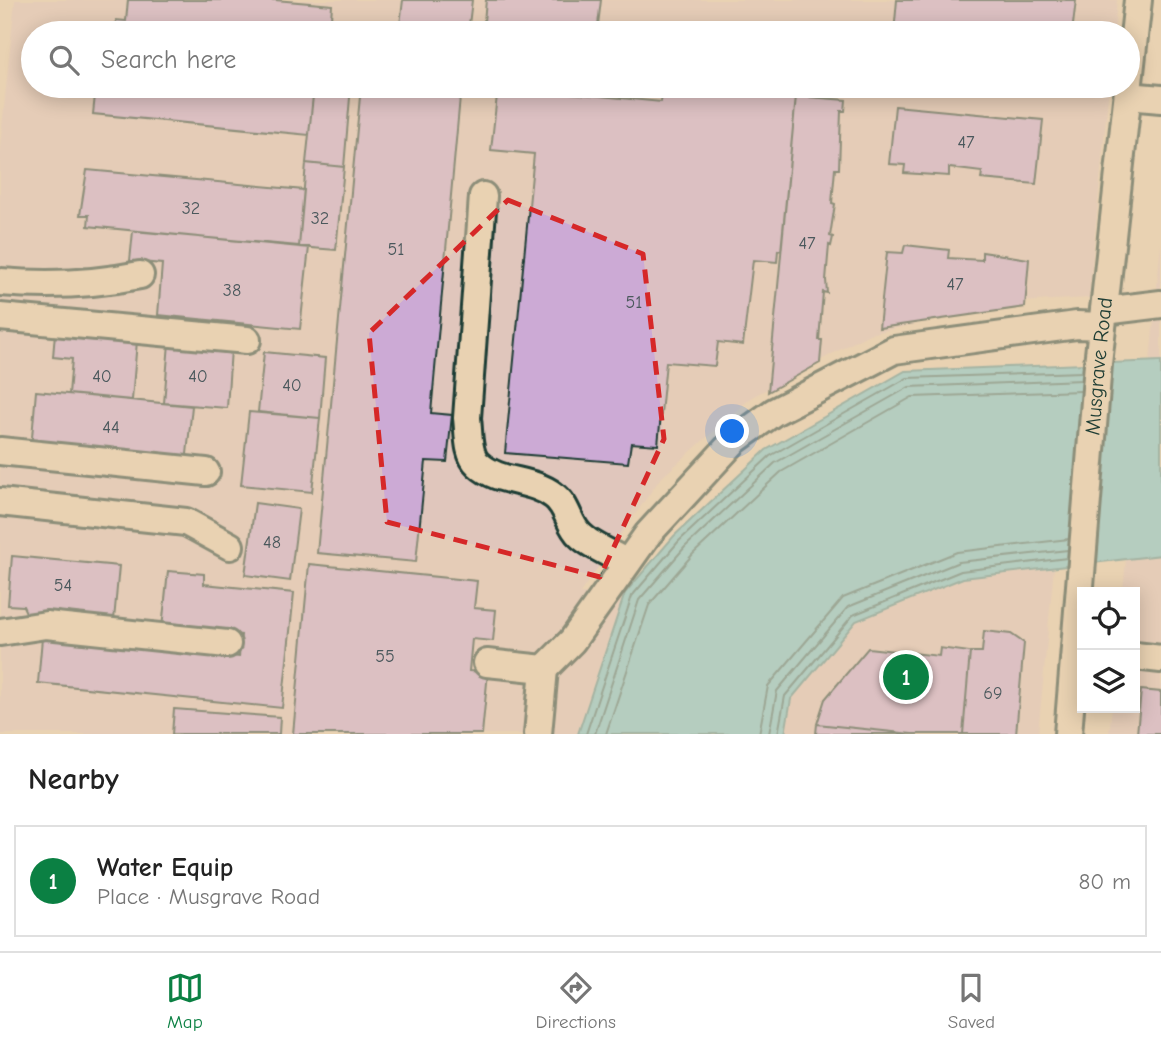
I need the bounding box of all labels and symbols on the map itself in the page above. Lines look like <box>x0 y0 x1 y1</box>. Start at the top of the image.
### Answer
house number: 47 <box>957 132 975 153</box>
house number: 32 <box>182 198 200 219</box>
house number: 32 <box>311 208 329 229</box>
house number: 47 <box>798 233 816 254</box>
house number: 51 <box>388 239 404 260</box>
house number: 47 <box>946 274 964 295</box>
house number: 38 <box>223 280 241 301</box>
house number: 51 <box>626 292 642 313</box>
street label: Musgrave Road <box>1080 296 1117 436</box>
house number: 40 <box>92 366 112 387</box>
house number: 40 <box>188 366 208 387</box>
house number: 40 <box>282 375 302 396</box>
your location <box>715 414 749 448</box>
house number: 44 <box>102 417 120 438</box>
house number: 48 <box>263 532 281 553</box>
house number: 54 <box>54 575 72 596</box>
house number: 55 <box>375 646 395 667</box>
pin: 1 <box>883 651 929 703</box>
house number: 69 <box>983 683 1003 704</box>

